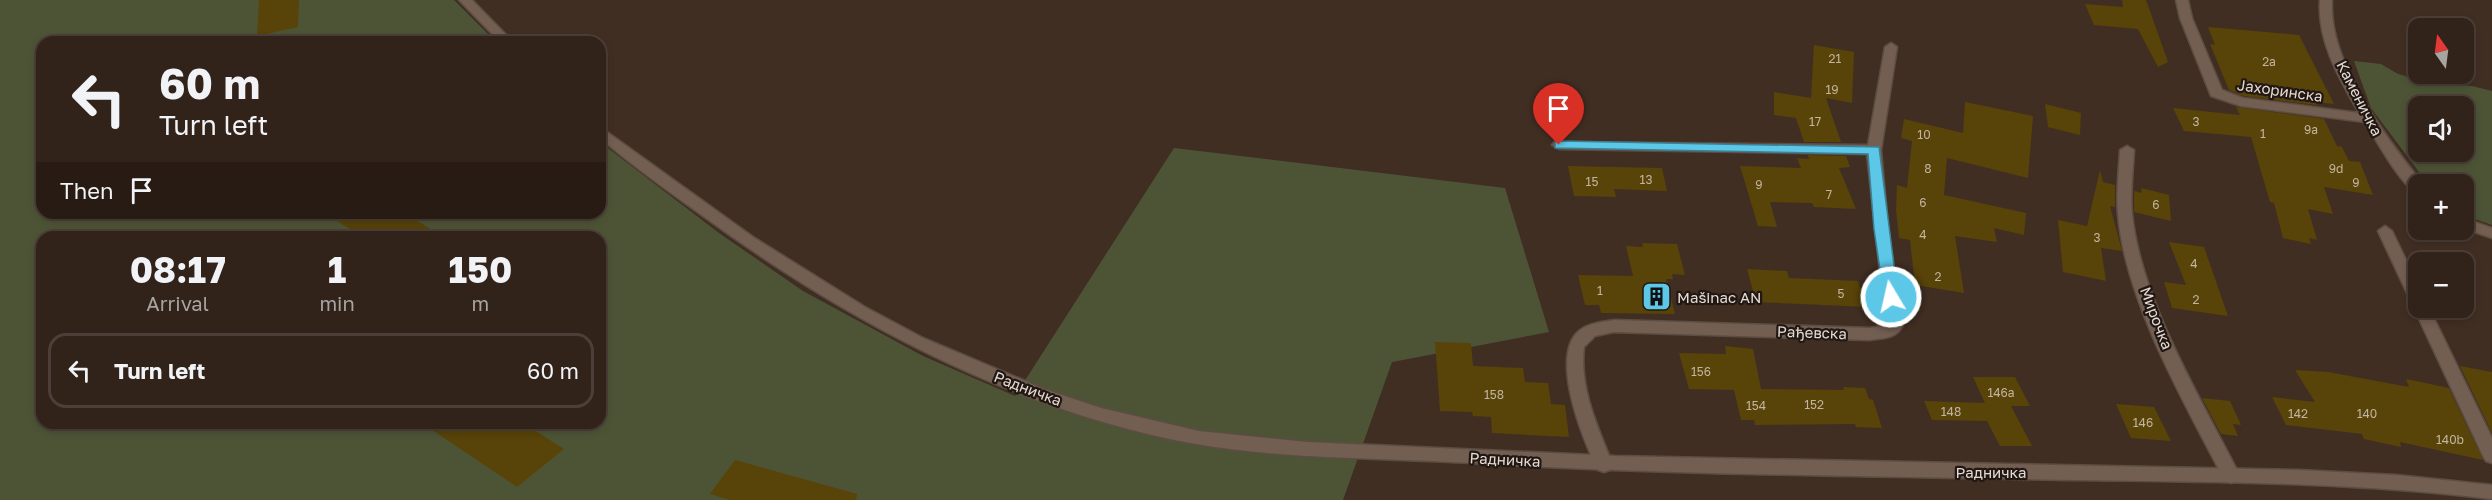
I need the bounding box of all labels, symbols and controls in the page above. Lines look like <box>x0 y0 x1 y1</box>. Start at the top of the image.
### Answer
north arrow <box>2408 18 2474 84</box>
map controls <box>2408 18 2474 318</box>
house number: 21 <box>1829 51 1842 66</box>
house number: 2a <box>2262 54 2276 69</box>
street label: Каменичка <box>2333 57 2387 139</box>
text: 60 m <box>159 58 260 108</box>
icon: left <box>60 60 138 138</box>
street label: Јахоринска <box>2236 75 2324 105</box>
house number: 19 <box>1825 82 1839 97</box>
pin <box>1533 83 1584 145</box>
icon: arrive <box>1542 92 1575 125</box>
button: sound <box>2408 96 2474 162</box>
text: Turn left <box>159 109 268 141</box>
house number: 17 <box>1809 114 1821 129</box>
house number: 3 <box>2192 114 2200 129</box>
house number: 9a <box>2304 122 2318 137</box>
house number: 1 <box>2260 126 2266 141</box>
house number: 10 <box>1917 127 1931 142</box>
house number: 8 <box>1924 161 1932 176</box>
house number: 9d <box>2329 161 2343 176</box>
house number: 13 <box>1640 172 1652 187</box>
icon: arrive <box>125 174 158 207</box>
house number: 15 <box>1586 174 1598 189</box>
button: + <box>2408 174 2474 240</box>
house number: 9 <box>2352 175 2360 190</box>
text: Then <box>60 177 113 204</box>
house number: 9 <box>1755 177 1763 192</box>
house number: 7 <box>1826 187 1832 202</box>
house number: 6 <box>1919 195 1927 210</box>
house number: 6 <box>2152 197 2160 212</box>
house number: 4 <box>1919 227 1927 242</box>
house number: 3 <box>2093 230 2101 245</box>
text: 08:17 <box>130 248 226 291</box>
text: 1 <box>328 248 346 291</box>
text: 150 <box>448 248 512 291</box>
button: − <box>2408 252 2474 318</box>
house number: 4 <box>2190 256 2198 271</box>
position arrow <box>1859 265 1923 329</box>
house number: 2 <box>1935 269 1942 284</box>
building icon: Mašinac AN <box>1640 281 1672 313</box>
house number: 1 <box>1597 283 1603 298</box>
street label: Мирочка <box>2137 284 2177 352</box>
house number: 5 <box>1838 286 1845 301</box>
place label: Mašinac AN <box>1677 288 1761 306</box>
text: Arrival <box>146 291 209 315</box>
text: min <box>319 291 355 315</box>
text: m <box>472 291 489 315</box>
house number: 2 <box>2193 292 2200 307</box>
street label: Рађевска <box>1777 322 1847 342</box>
icon: left <box>63 354 96 387</box>
text: Turn left <box>114 357 205 384</box>
text: 60 m <box>527 357 579 384</box>
house number: 156 <box>1691 364 1711 379</box>
street label: Радничка <box>992 367 1064 409</box>
house number: 146a <box>1987 385 2015 400</box>
house number: 158 <box>1484 387 1504 402</box>
house number: 152 <box>1804 397 1824 412</box>
house number: 154 <box>1746 398 1766 413</box>
house number: 148 <box>1941 404 1961 419</box>
house number: 142 <box>2288 406 2308 421</box>
house number: 140 <box>2357 406 2377 421</box>
house number: 146 <box>2133 415 2153 430</box>
house number: 140b <box>2436 432 2464 447</box>
street label: Радничка <box>1469 448 1541 470</box>
street label: Радничка <box>1956 463 2026 481</box>

